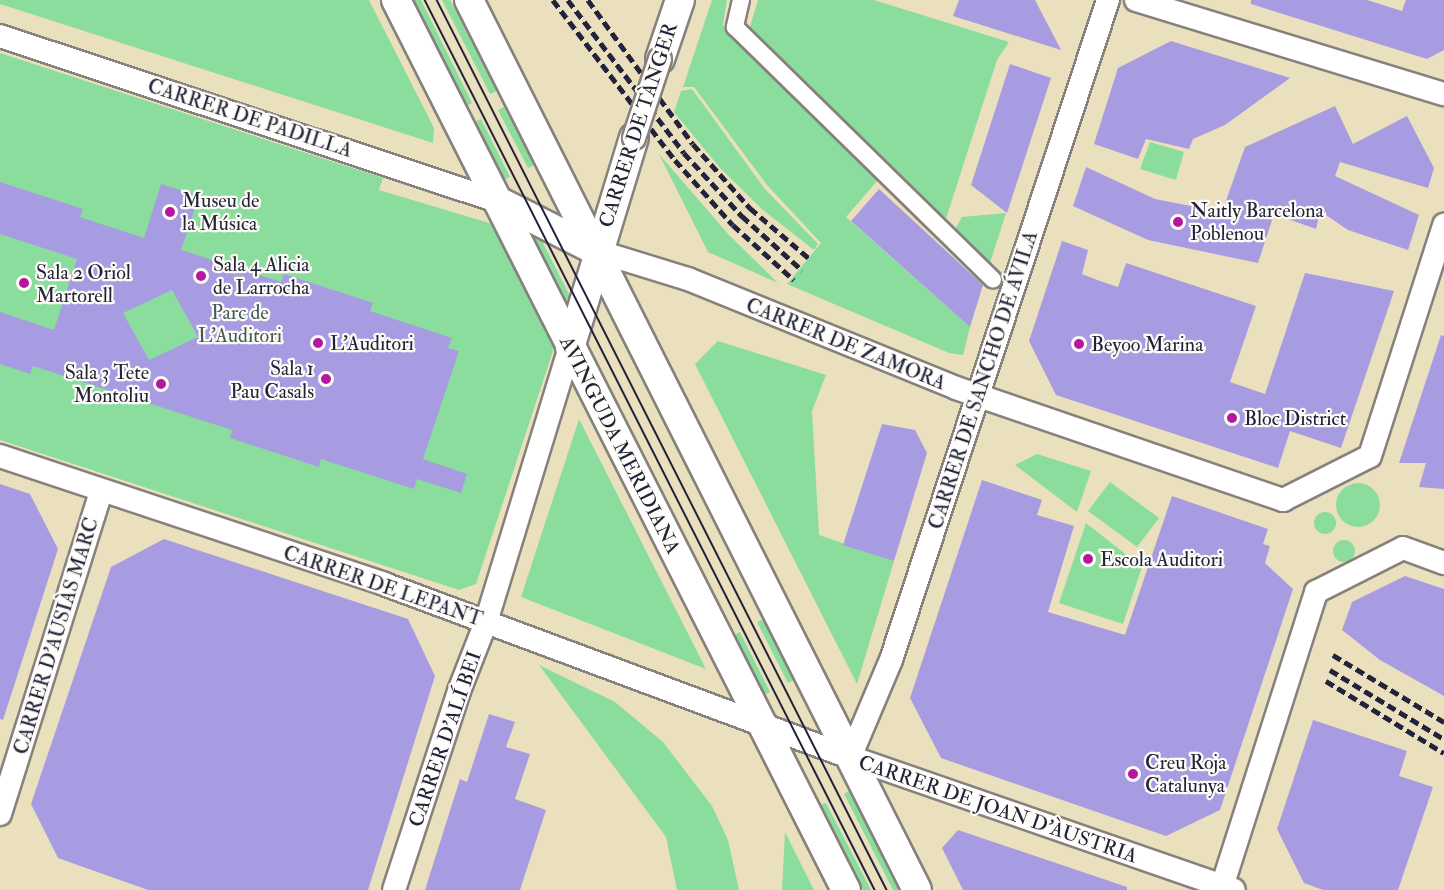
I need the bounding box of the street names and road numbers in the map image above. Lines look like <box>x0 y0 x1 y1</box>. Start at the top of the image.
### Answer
street label: CARRER DE TÀNGER <box>594 20 682 230</box>
street label: CARRER DE PADILLA <box>145 74 355 162</box>
street label: CARRER DE SANCHO DE ÁVILA <box>923 228 1043 532</box>
street label: CARRER DE ZAMORA <box>743 293 949 395</box>
street label: AVINGUDA MERIDIANA <box>555 332 685 558</box>
street label: CARRER D'AUSIÀS MARC <box>9 515 103 757</box>
street label: CARRER DE LEPANT <box>280 541 486 631</box>
street label: CARRER D'ALÍ BEI <box>404 648 486 830</box>
street label: CARRER DE JOAN D'ÀUSTRIA <box>856 750 1140 868</box>

